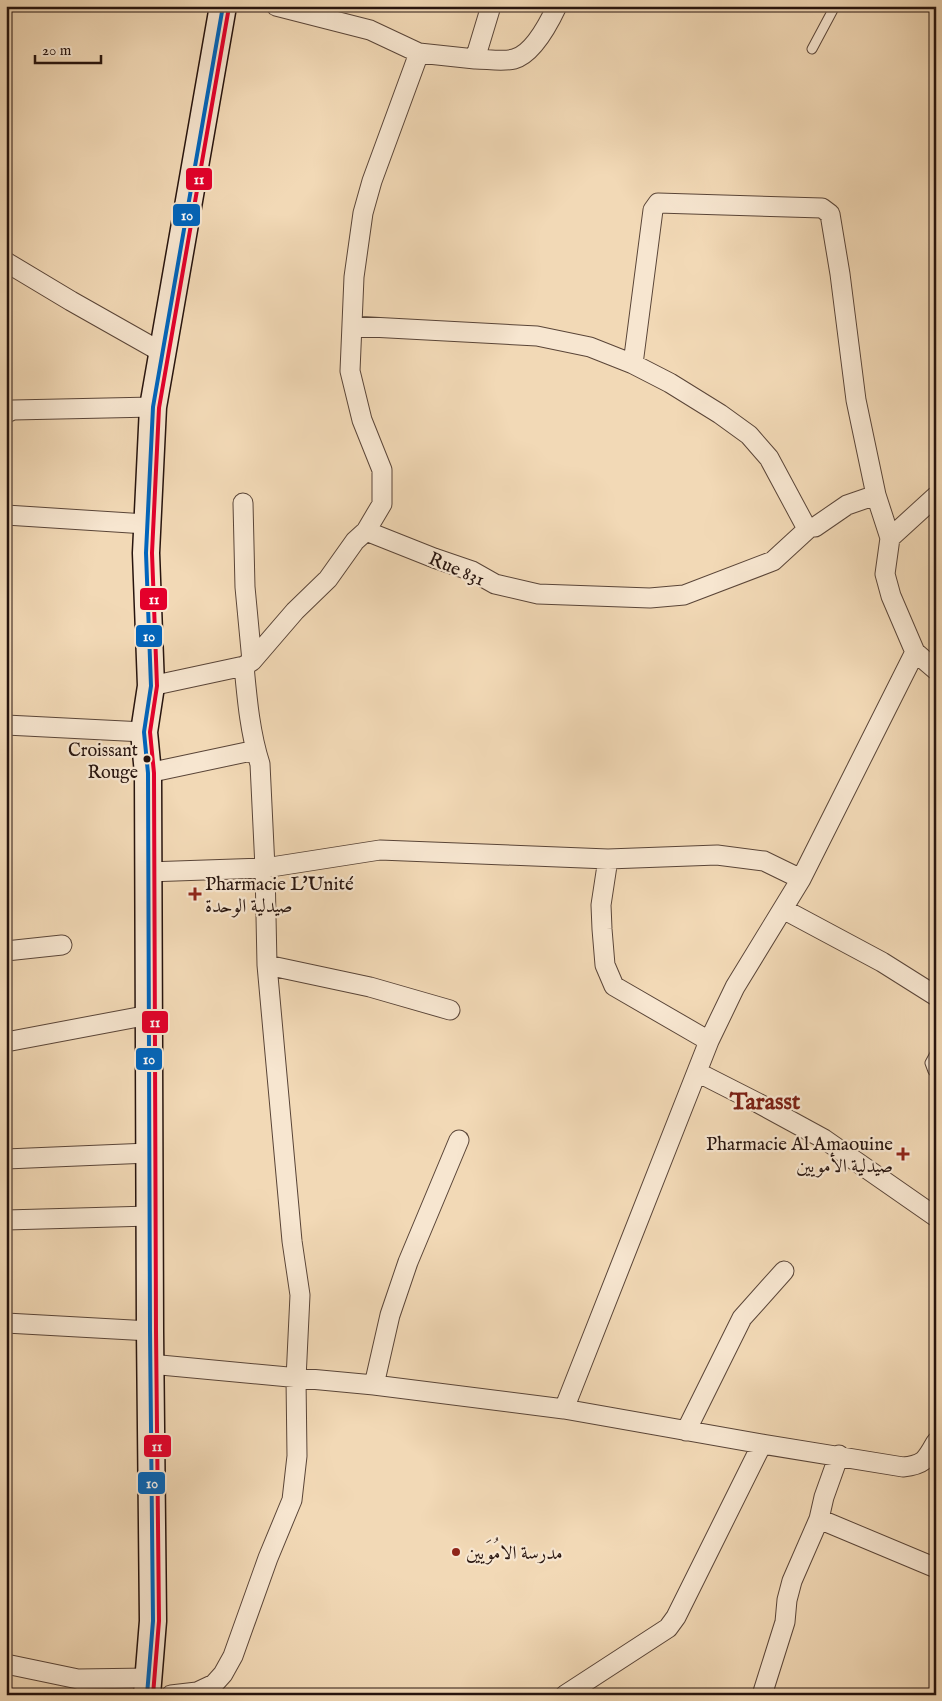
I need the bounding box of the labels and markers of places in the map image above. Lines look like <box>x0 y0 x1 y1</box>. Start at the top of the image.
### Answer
place label: Croissant Rouge <box>68 740 138 785</box>
marker: Croissant Rouge <box>142 754 152 764</box>
place label: Pharmacie L'Unité صيدلية الوحدة <box>205 873 354 919</box>
marker: Pharmacie L'Unité صيدلية الوحدة <box>189 888 201 900</box>
place label: Pharmacie Al Amaouine صيدلية الأمويين <box>706 1133 893 1179</box>
marker: Pharmacie Al Amaouine صيدلية الأمويين <box>897 1148 909 1160</box>
place label: مدرسة الامُوَيين <box>466 1537 563 1566</box>
marker: مدرسة الامُوَيين <box>450 1546 462 1558</box>

